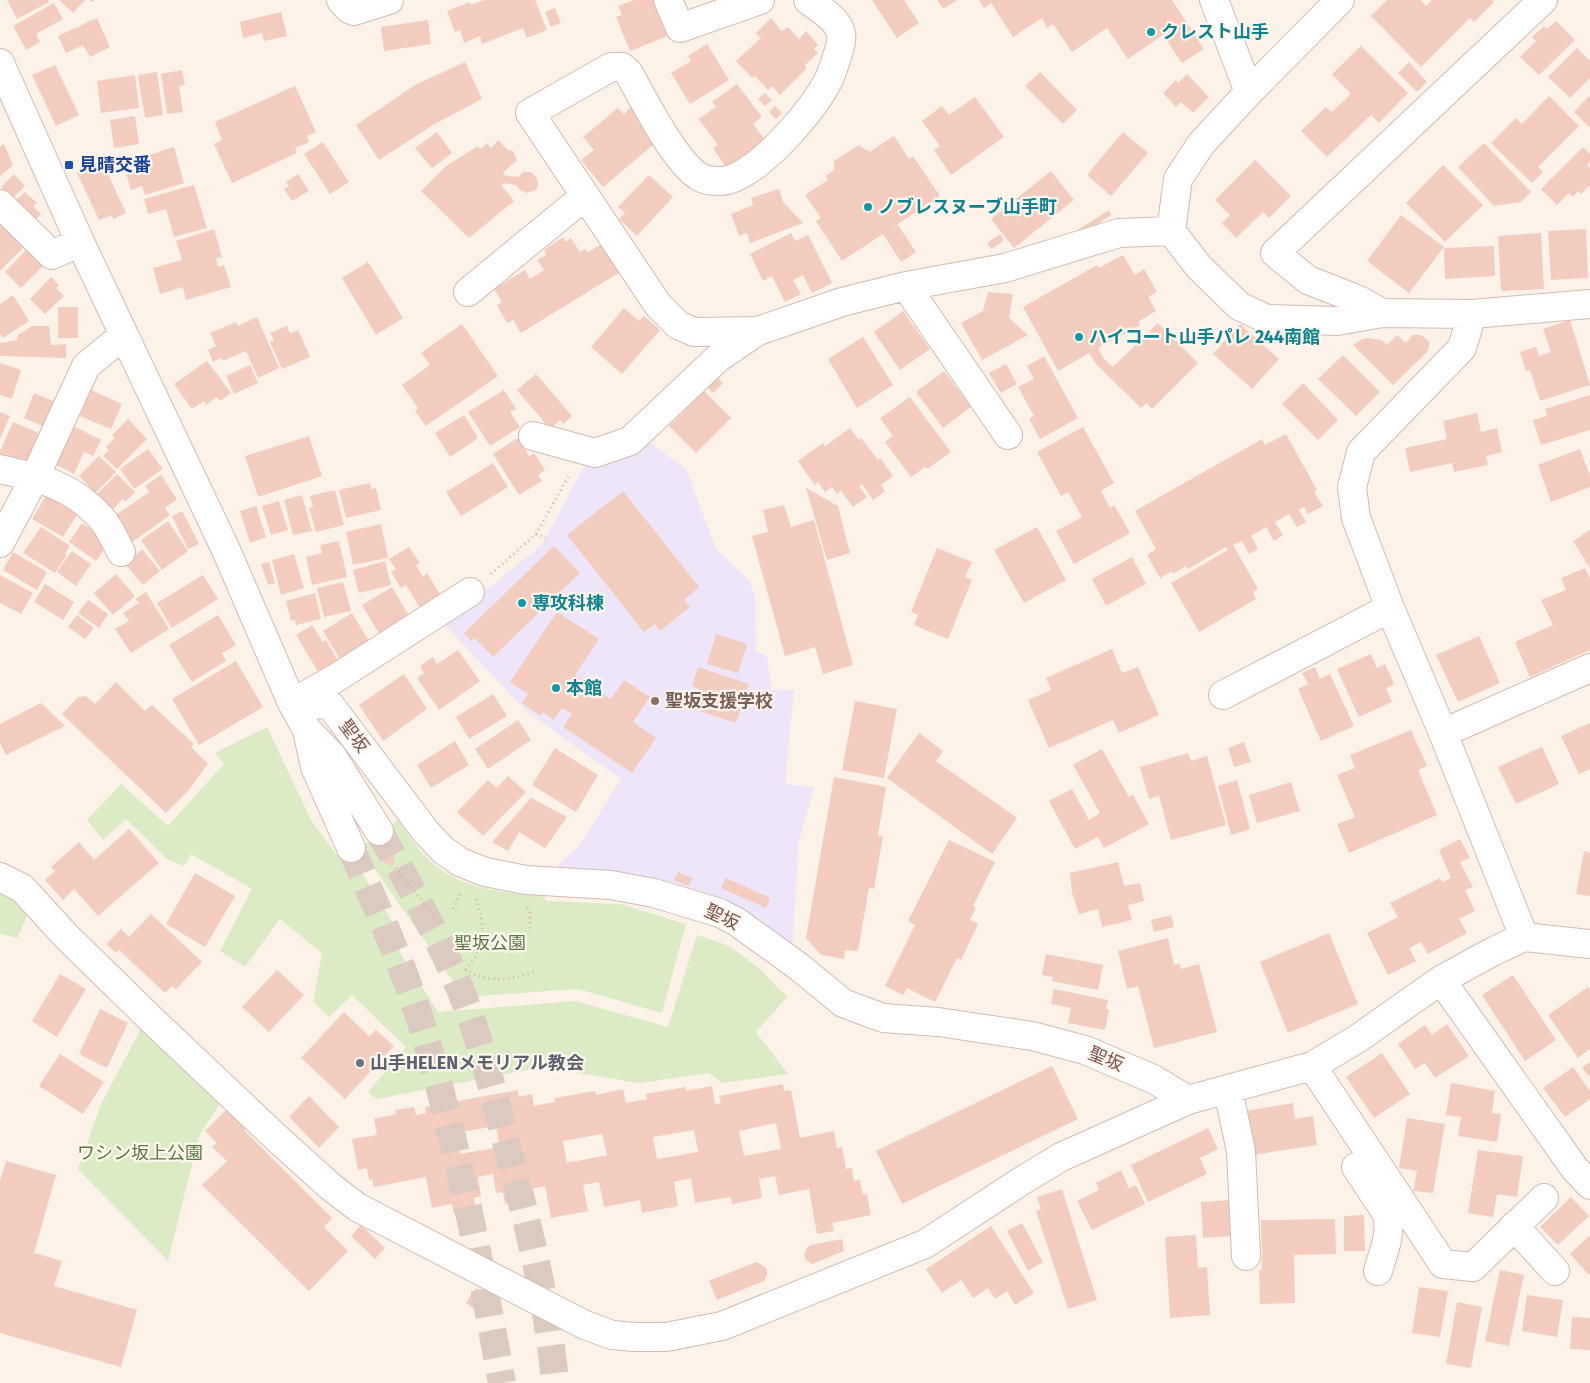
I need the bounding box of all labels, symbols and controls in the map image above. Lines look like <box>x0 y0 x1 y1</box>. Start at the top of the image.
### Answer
place label: クレスト山手 <box>1161 21 1269 43</box>
marker: クレスト山手 <box>1145 26 1157 38</box>
place label: 見晴交番 <box>79 154 151 176</box>
marker: 見晴交番 <box>63 159 75 171</box>
place label: ノブレスヌーブ山手町 <box>878 196 1057 218</box>
marker: ノブレスヌーブ山手町 <box>862 201 874 213</box>
place label: ハイコート山手パレ 244南館 <box>1089 326 1320 348</box>
marker: ハイコート山手パレ 244南館 <box>1073 331 1085 343</box>
place label: 専攻科棟 <box>532 592 604 614</box>
marker: 専攻科棟 <box>516 597 528 609</box>
place label: 本館 <box>566 677 602 699</box>
marker: 本館 <box>550 682 562 694</box>
place label: 聖坂支援学校 <box>665 690 773 712</box>
marker: 聖坂支援学校 <box>649 695 661 707</box>
street label: 聖坂 <box>334 715 374 757</box>
street label: 聖坂 <box>701 899 743 935</box>
park label: 聖坂公園 <box>454 932 526 954</box>
street label: 聖坂 <box>1085 1042 1127 1076</box>
place label: 山手HELENメモリアル教会 <box>370 1052 584 1074</box>
marker: 山手HELENメモリアル教会 <box>354 1057 366 1069</box>
park label: ワシン坂上公園 <box>77 1142 203 1164</box>

